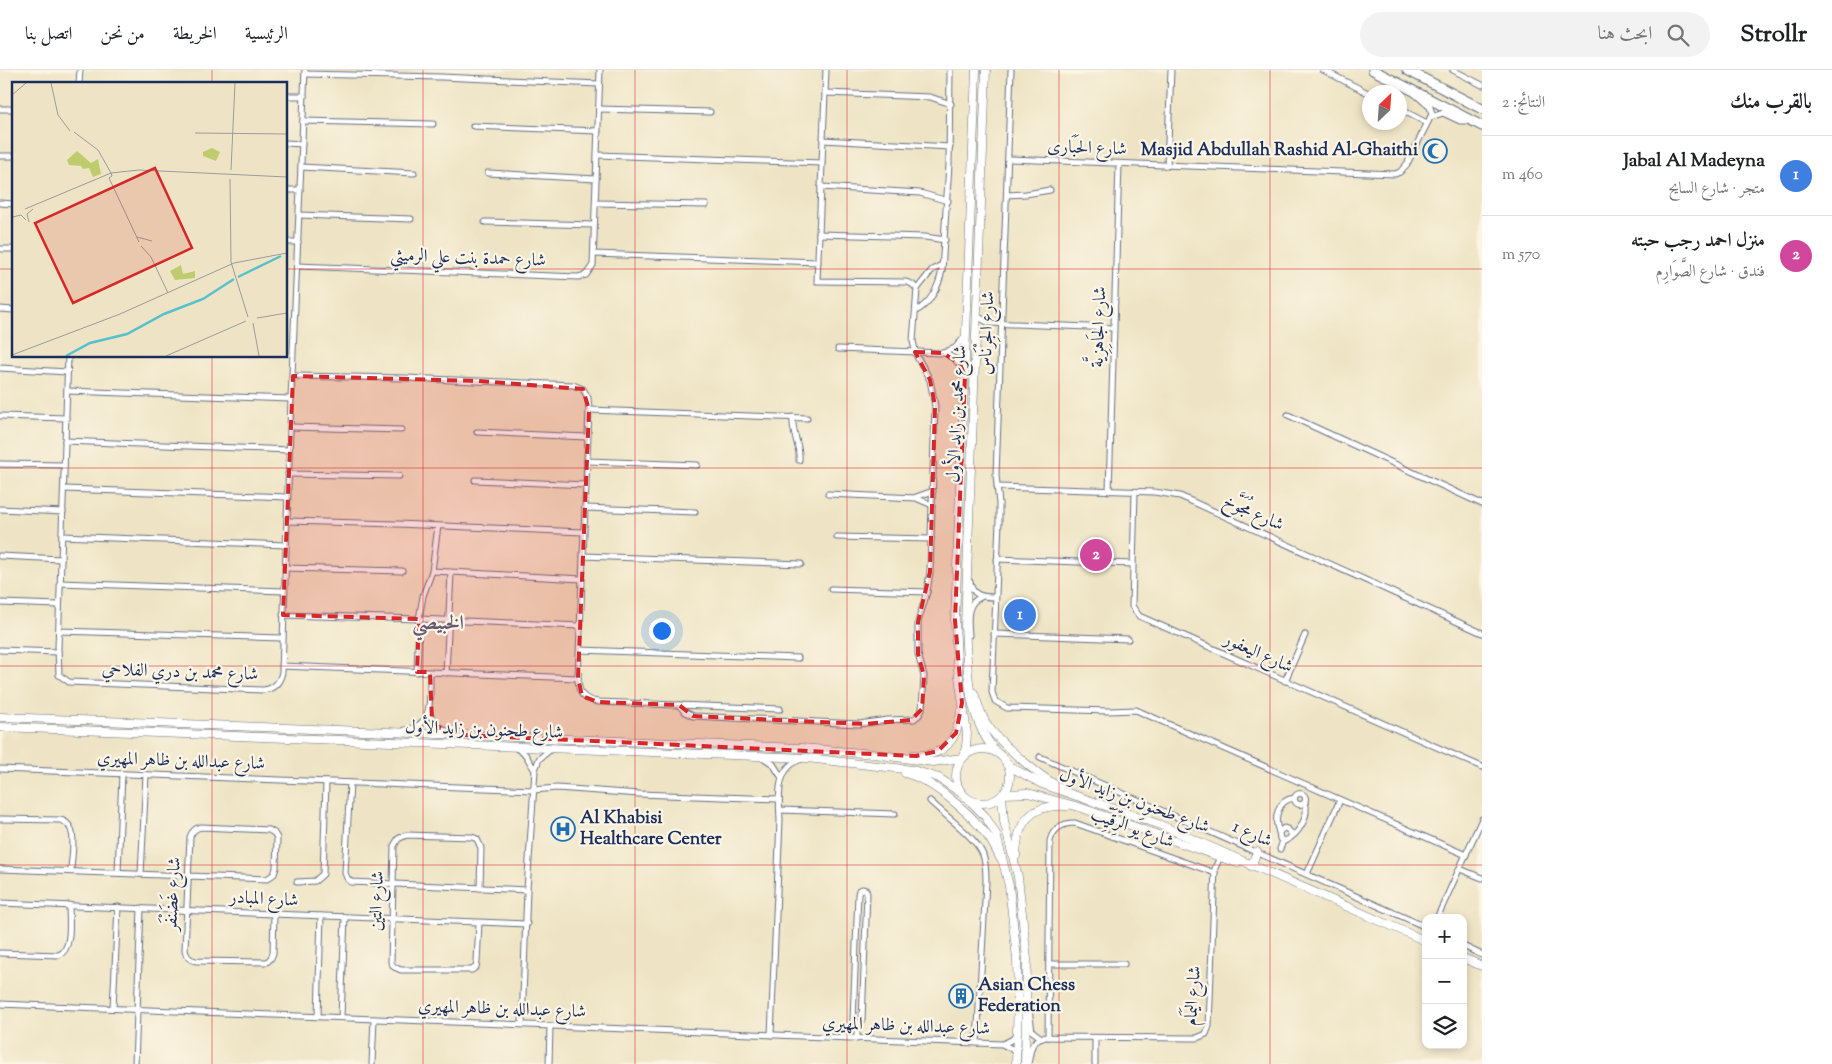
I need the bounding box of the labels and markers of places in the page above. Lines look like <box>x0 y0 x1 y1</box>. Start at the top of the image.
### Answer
place label: Masjid Abdullah Rashid Al-Ghaithi <box>1141 138 1419 164</box>
mosque icon: Masjid Abdullah Rashid Al-Ghaithi <box>1422 138 1448 164</box>
pin: 2 <box>1080 536 1112 574</box>
pin: 1 <box>1004 596 1036 634</box>
place label: Al Khabisi Healthcare Center <box>580 806 722 853</box>
hospital icon: Al Khabisi Healthcare Center <box>550 816 576 842</box>
place label: Asian Chess Federation <box>978 973 1075 1020</box>
building icon: Asian Chess Federation <box>948 983 974 1009</box>

